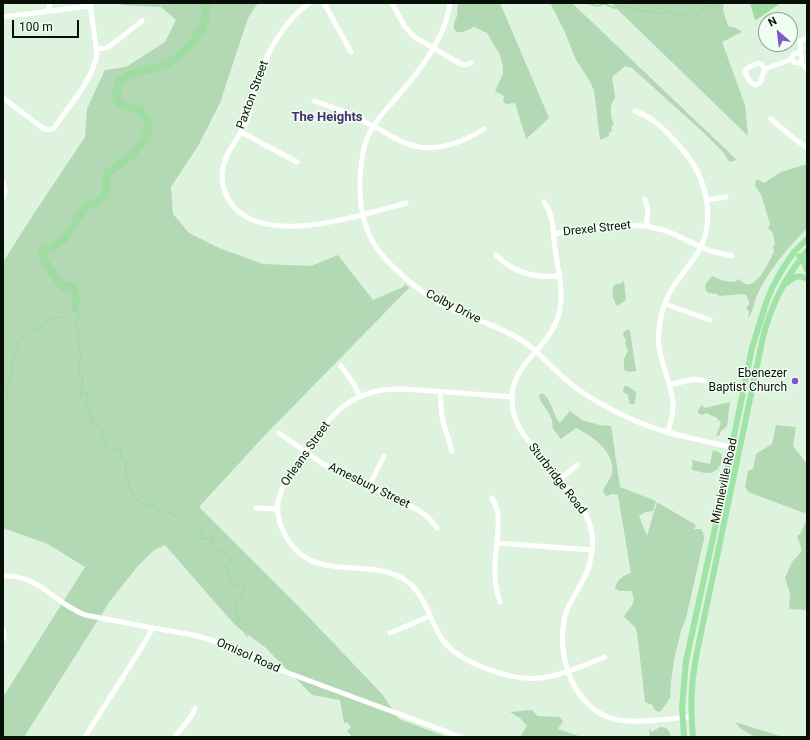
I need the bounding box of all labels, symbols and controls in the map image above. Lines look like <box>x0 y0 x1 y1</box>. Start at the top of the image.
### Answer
scale bar <box>14 12 81 38</box>
north arrow <box>758 12 798 52</box>
text: N <box>766 14 779 29</box>
text: 100 m <box>19 20 53 34</box>
street label: Paxton Street <box>234 59 272 131</box>
district label: The Heights <box>291 110 363 126</box>
street label: Drexel Street <box>562 218 632 240</box>
street label: Colby Drive <box>423 287 483 327</box>
place label: Ebenezer Baptist Church <box>708 367 787 395</box>
marker: Ebenezer Baptist Church <box>790 376 800 386</box>
street label: Orleans Street <box>278 419 334 489</box>
street label: Minnieville Road <box>709 437 741 525</box>
street label: Sturbridge Road <box>525 441 589 517</box>
street label: Amesbury Street <box>326 460 412 512</box>
street label: Omisol Road <box>214 636 282 676</box>

